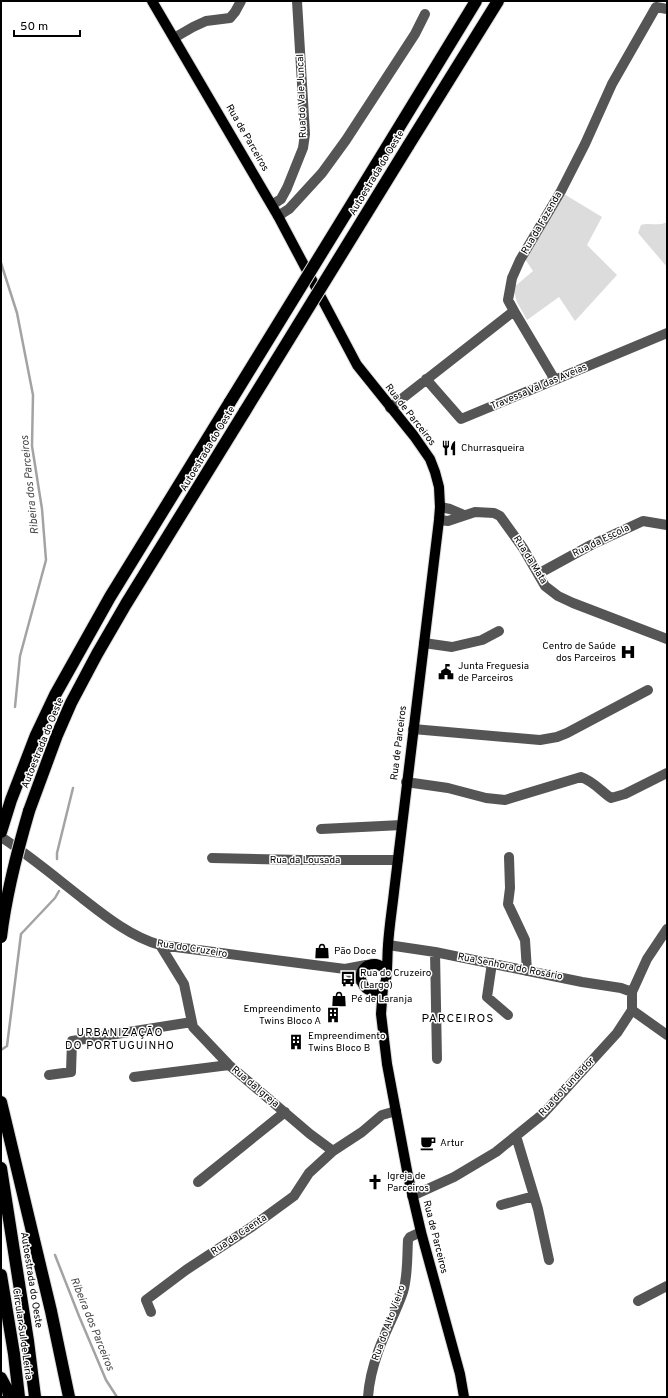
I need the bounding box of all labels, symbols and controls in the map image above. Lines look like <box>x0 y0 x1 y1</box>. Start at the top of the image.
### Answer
scale bar <box>14 12 80 38</box>
text: 50 m <box>20 19 48 35</box>
street label: Rua do Vale Juncal <box>294 54 310 138</box>
street label: Rua de Parceiros <box>223 102 272 174</box>
street label: Autoestrada do Oeste <box>346 128 408 218</box>
street label: Rua da Fazenda <box>519 189 565 257</box>
street label: Travessa Val das Aveias <box>489 361 589 413</box>
street label: Rua de Parceiros <box>382 381 438 449</box>
street label: Autoestrada do Oeste <box>177 404 239 494</box>
water label: Ribeira dos Parceiros <box>18 434 42 535</box>
restaurant icon: Churrasqueira <box>440 439 458 457</box>
place label: Churrasqueira <box>461 442 524 455</box>
street label: Rua da Escola <box>570 522 632 560</box>
street label: Rua da Mata <box>510 533 550 587</box>
place label: Centro de Saúde dos Parceiros <box>542 640 616 665</box>
hospital icon: Centro de Saúde dos Parceiros <box>619 643 637 661</box>
place label: Junta Freguesia de Parceiros <box>458 660 529 685</box>
public building icon: Junta Freguesia de Parceiros <box>437 663 455 681</box>
street label: Autoestrada do Oeste <box>19 696 67 790</box>
street label: Rua de Parceiros <box>388 705 410 781</box>
street label: Rua da Lousada <box>270 854 340 867</box>
street label: Rua do Cruzeiro <box>156 937 229 961</box>
shop icon: Pão Doce <box>313 942 331 960</box>
place label: Pão Doce <box>334 945 376 958</box>
street label: Rua Senhora do Rosário <box>456 950 564 984</box>
place label: Rua do Cruzeiro (Largo) <box>360 967 432 992</box>
bus stop icon: Rua do Cruzeiro (Largo) <box>339 970 357 988</box>
shop icon: Pé de Laranja <box>330 990 348 1008</box>
place label: Pé de Laranja <box>351 993 412 1006</box>
place label: Empreendimento Twins Bloco A <box>243 1003 321 1028</box>
building icon: Empreendimento Twins Bloco A <box>324 1006 342 1024</box>
district label: PARCEIROS <box>421 1011 495 1027</box>
district label: URBANIZAÇÃO DO PORTUGUINHO <box>65 1026 175 1053</box>
place label: Empreendimento Twins Bloco B <box>308 1030 386 1055</box>
building icon: Empreendimento Twins Bloco B <box>287 1033 305 1051</box>
street label: Rua do Fundador <box>536 1055 598 1119</box>
street label: Rua da Igreja <box>228 1063 282 1111</box>
cafe icon: Artur <box>419 1134 437 1152</box>
place label: Artur <box>440 1137 464 1150</box>
place label: Igreja de Parceiros <box>387 1170 429 1195</box>
church icon: Igreja de Parceiros <box>366 1173 384 1191</box>
street label: Rua de Parceiros <box>420 1199 450 1275</box>
street label: Rua da Caenta <box>208 1211 270 1259</box>
street label: Autoestrada do Oeste <box>17 1231 45 1329</box>
water label: Ribeira dos Parceiros <box>67 1275 118 1374</box>
street label: Rua do Alto Vieiro <box>369 1283 409 1363</box>
street label: Circular Sul de Leiria <box>9 1287 35 1381</box>

